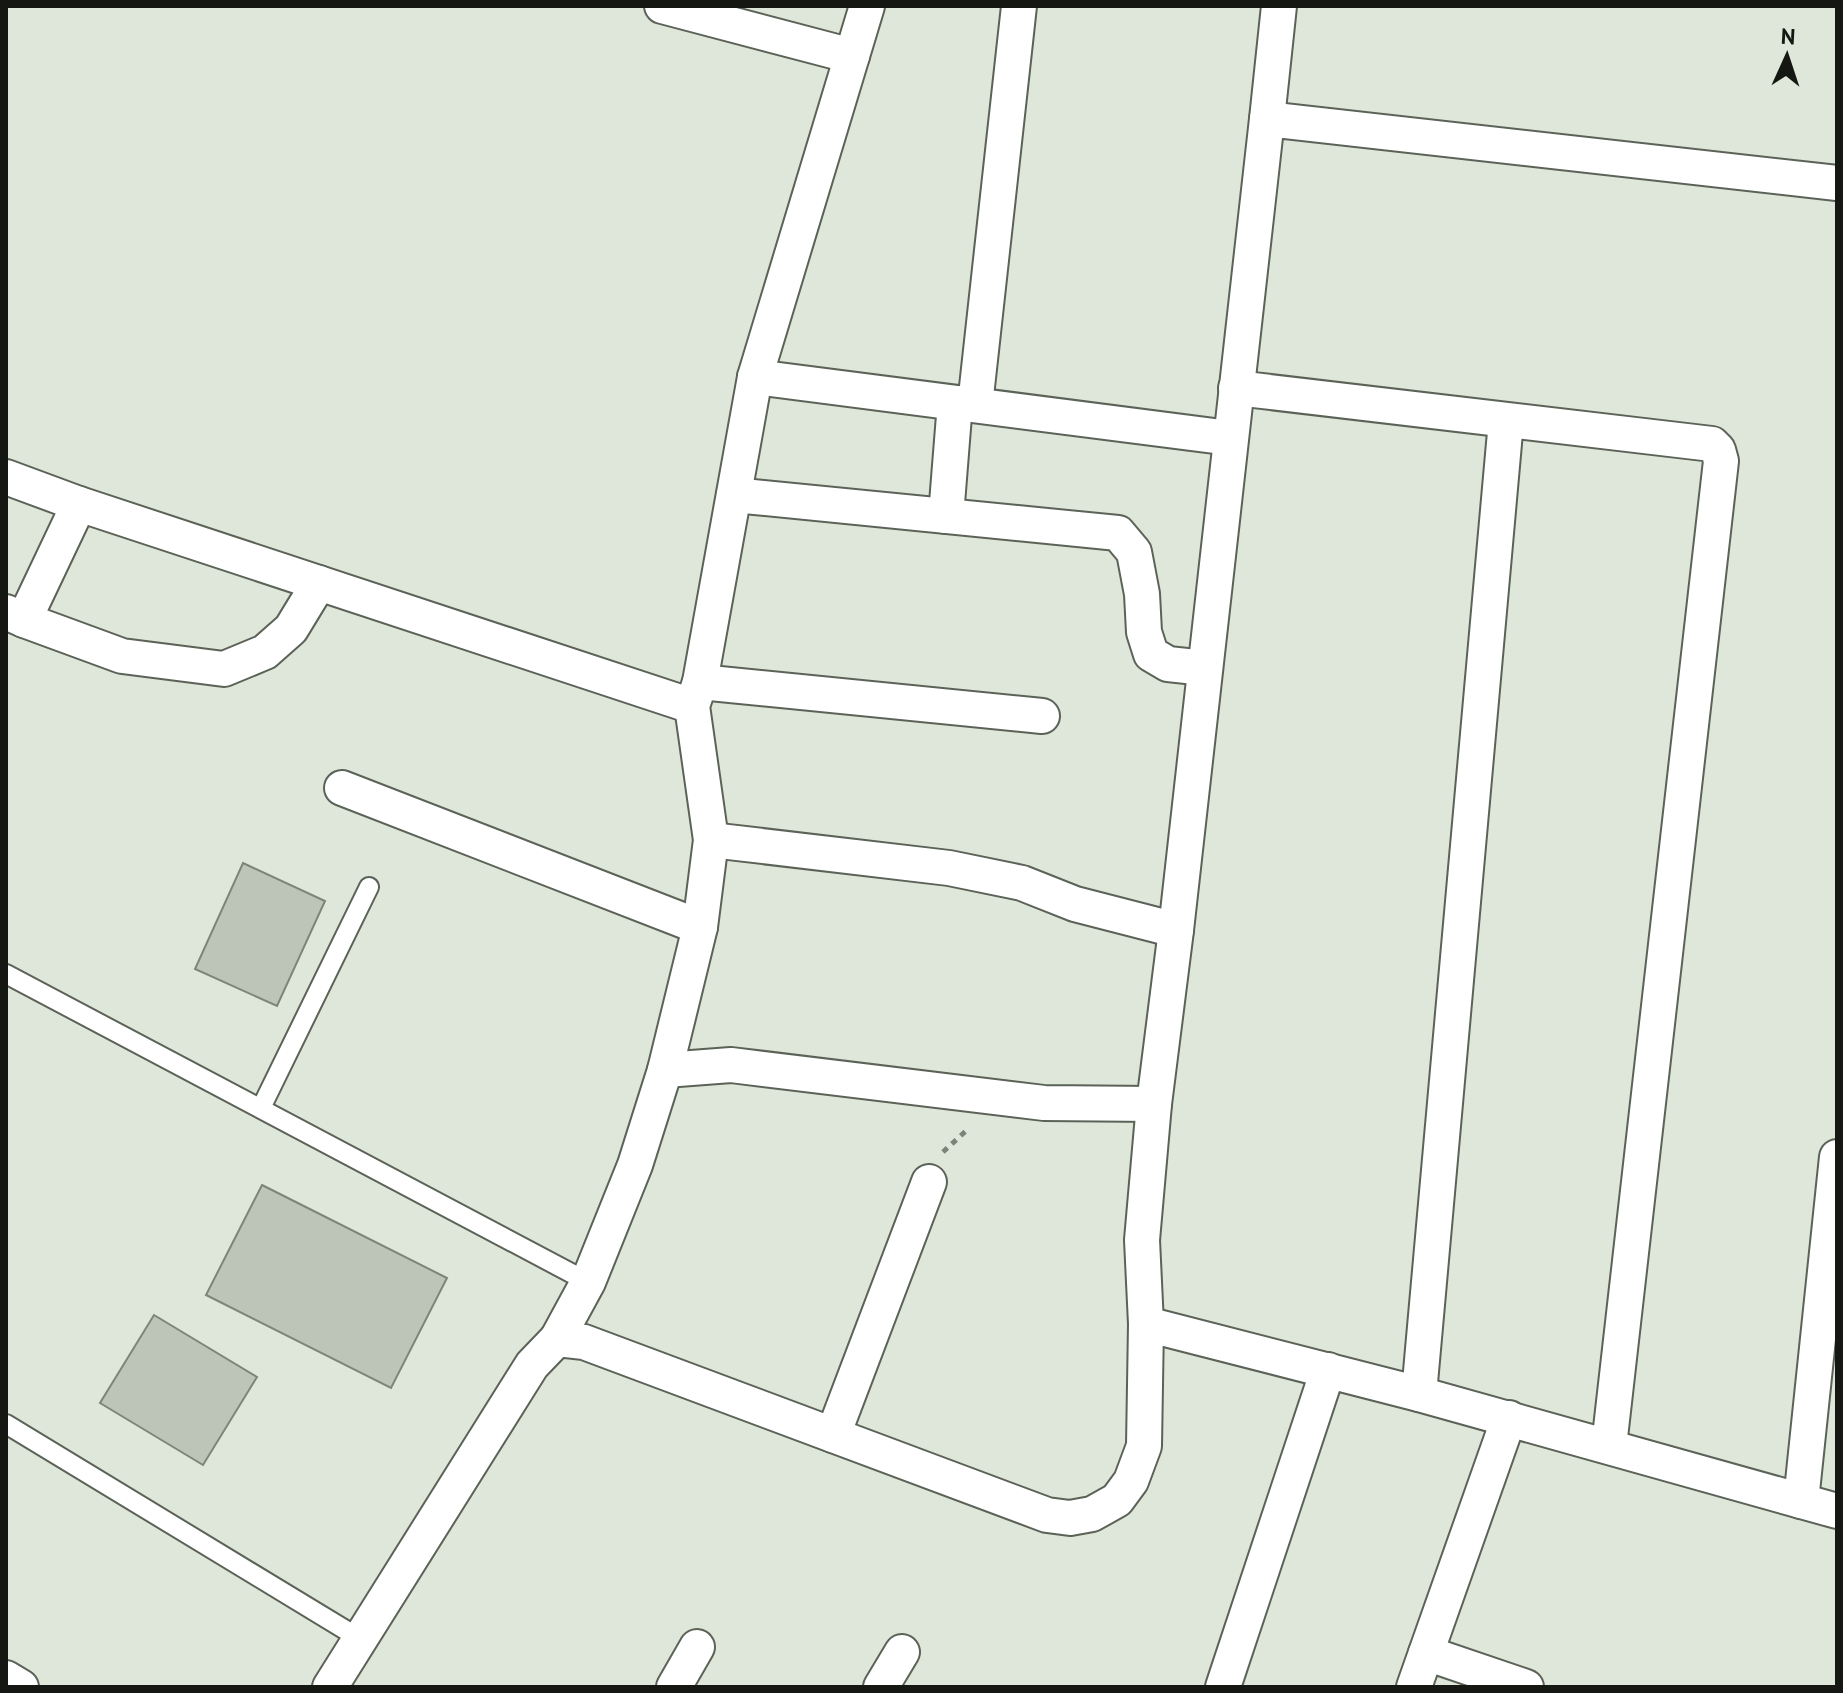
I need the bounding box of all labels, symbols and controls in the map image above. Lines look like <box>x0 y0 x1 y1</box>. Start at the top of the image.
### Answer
north arrow <box>1747 16 1827 96</box>
text: N <box>1780 22 1796 50</box>

